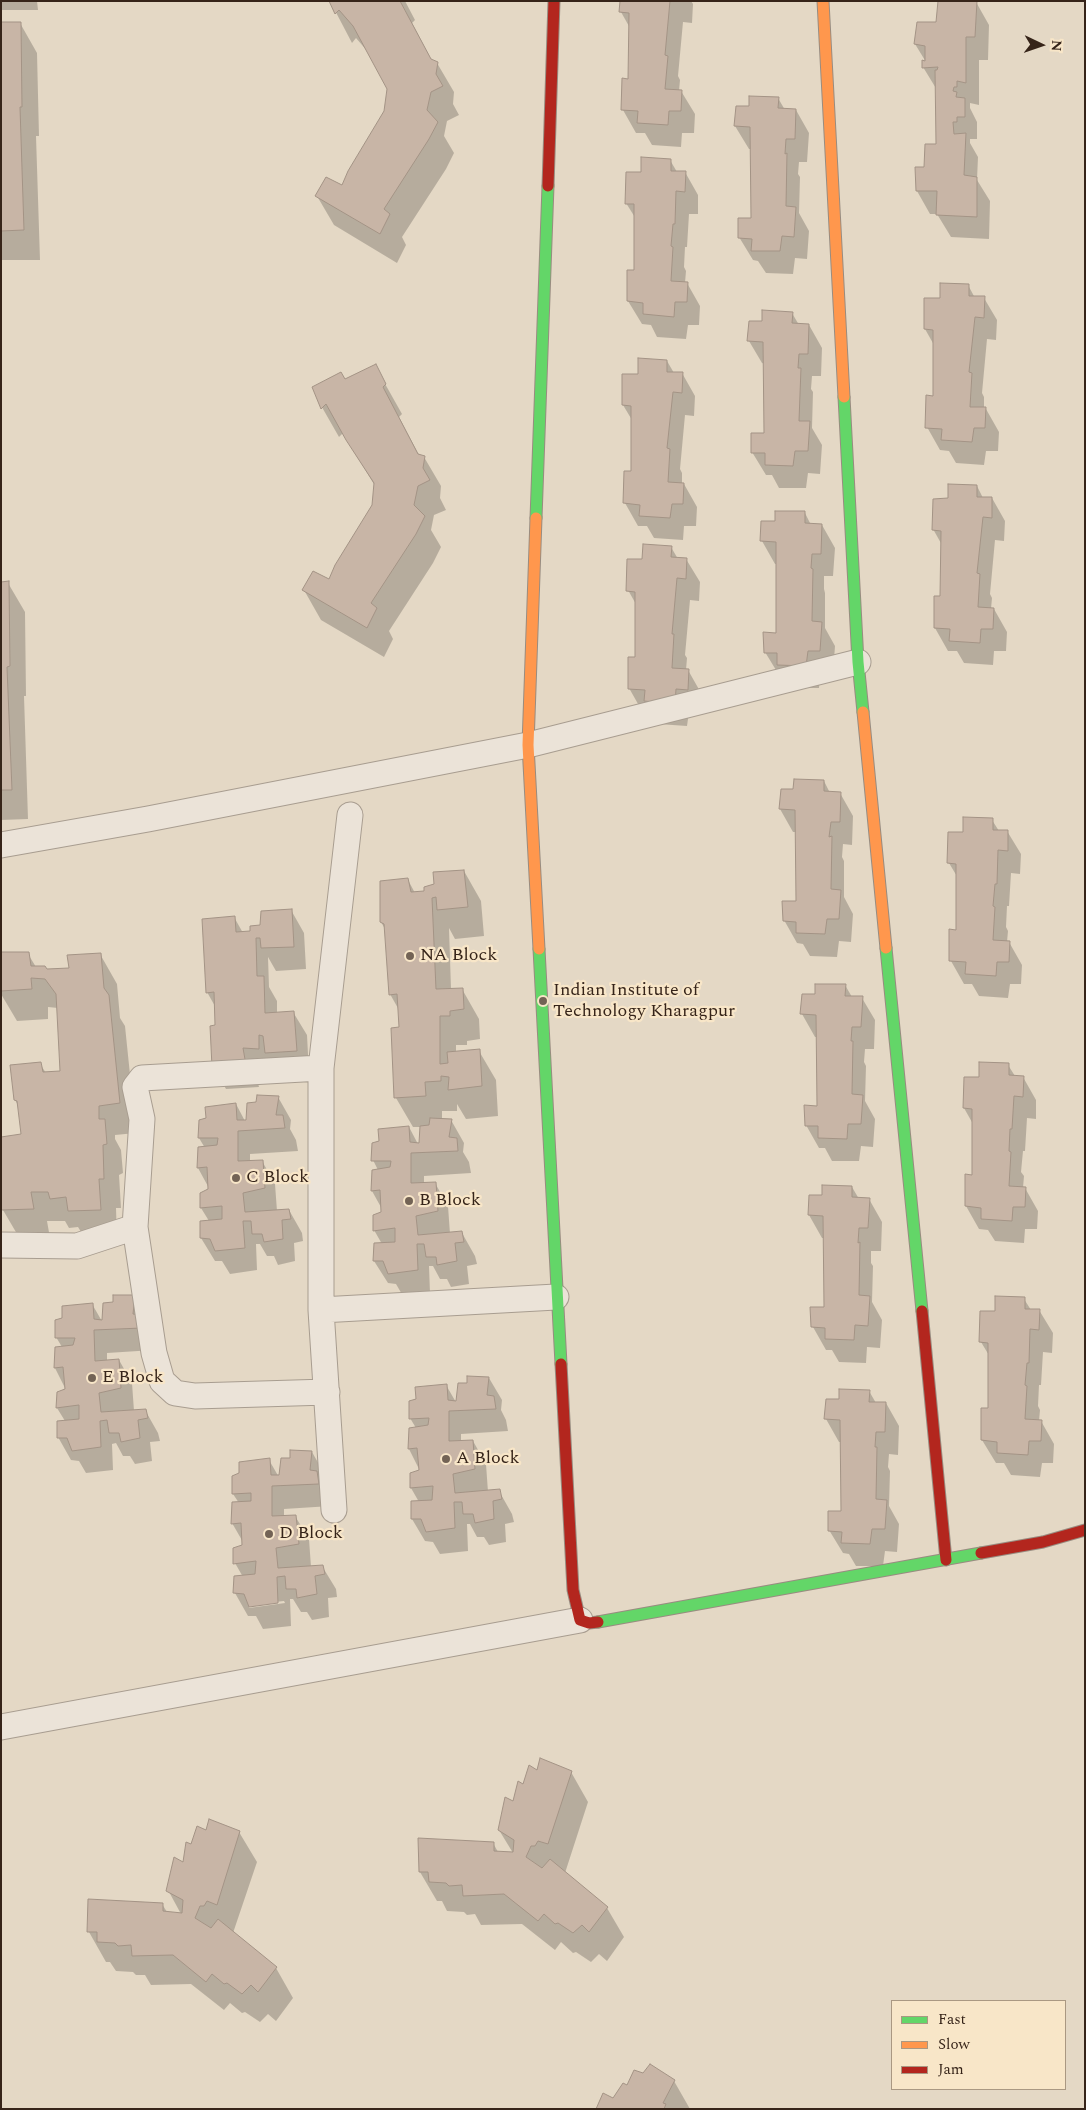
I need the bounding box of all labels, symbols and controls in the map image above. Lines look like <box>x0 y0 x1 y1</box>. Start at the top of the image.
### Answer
north arrow <box>1016 20 1066 70</box>
text: N <box>1046 40 1067 52</box>
place label: NA Block <box>420 945 497 967</box>
marker: NA Block <box>404 950 416 962</box>
place label: Indian Institute of Technology Kharagpur <box>553 980 735 1022</box>
marker: Indian Institute of Technology Kharagpur <box>537 995 549 1007</box>
place label: C Block <box>246 1167 309 1189</box>
marker: C Block <box>230 1172 242 1184</box>
place label: B Block <box>419 1190 481 1212</box>
marker: B Block <box>403 1195 415 1207</box>
place label: E Block <box>102 1367 164 1389</box>
marker: E Block <box>86 1372 98 1384</box>
place label: A Block <box>456 1448 519 1470</box>
marker: A Block <box>440 1453 452 1465</box>
place label: D Block <box>279 1523 343 1545</box>
marker: D Block <box>263 1528 275 1540</box>
legend <box>891 2000 1066 2090</box>
text: Fast <box>938 2008 966 2031</box>
text: Slow <box>938 2033 970 2056</box>
text: Jam <box>938 2058 964 2081</box>

